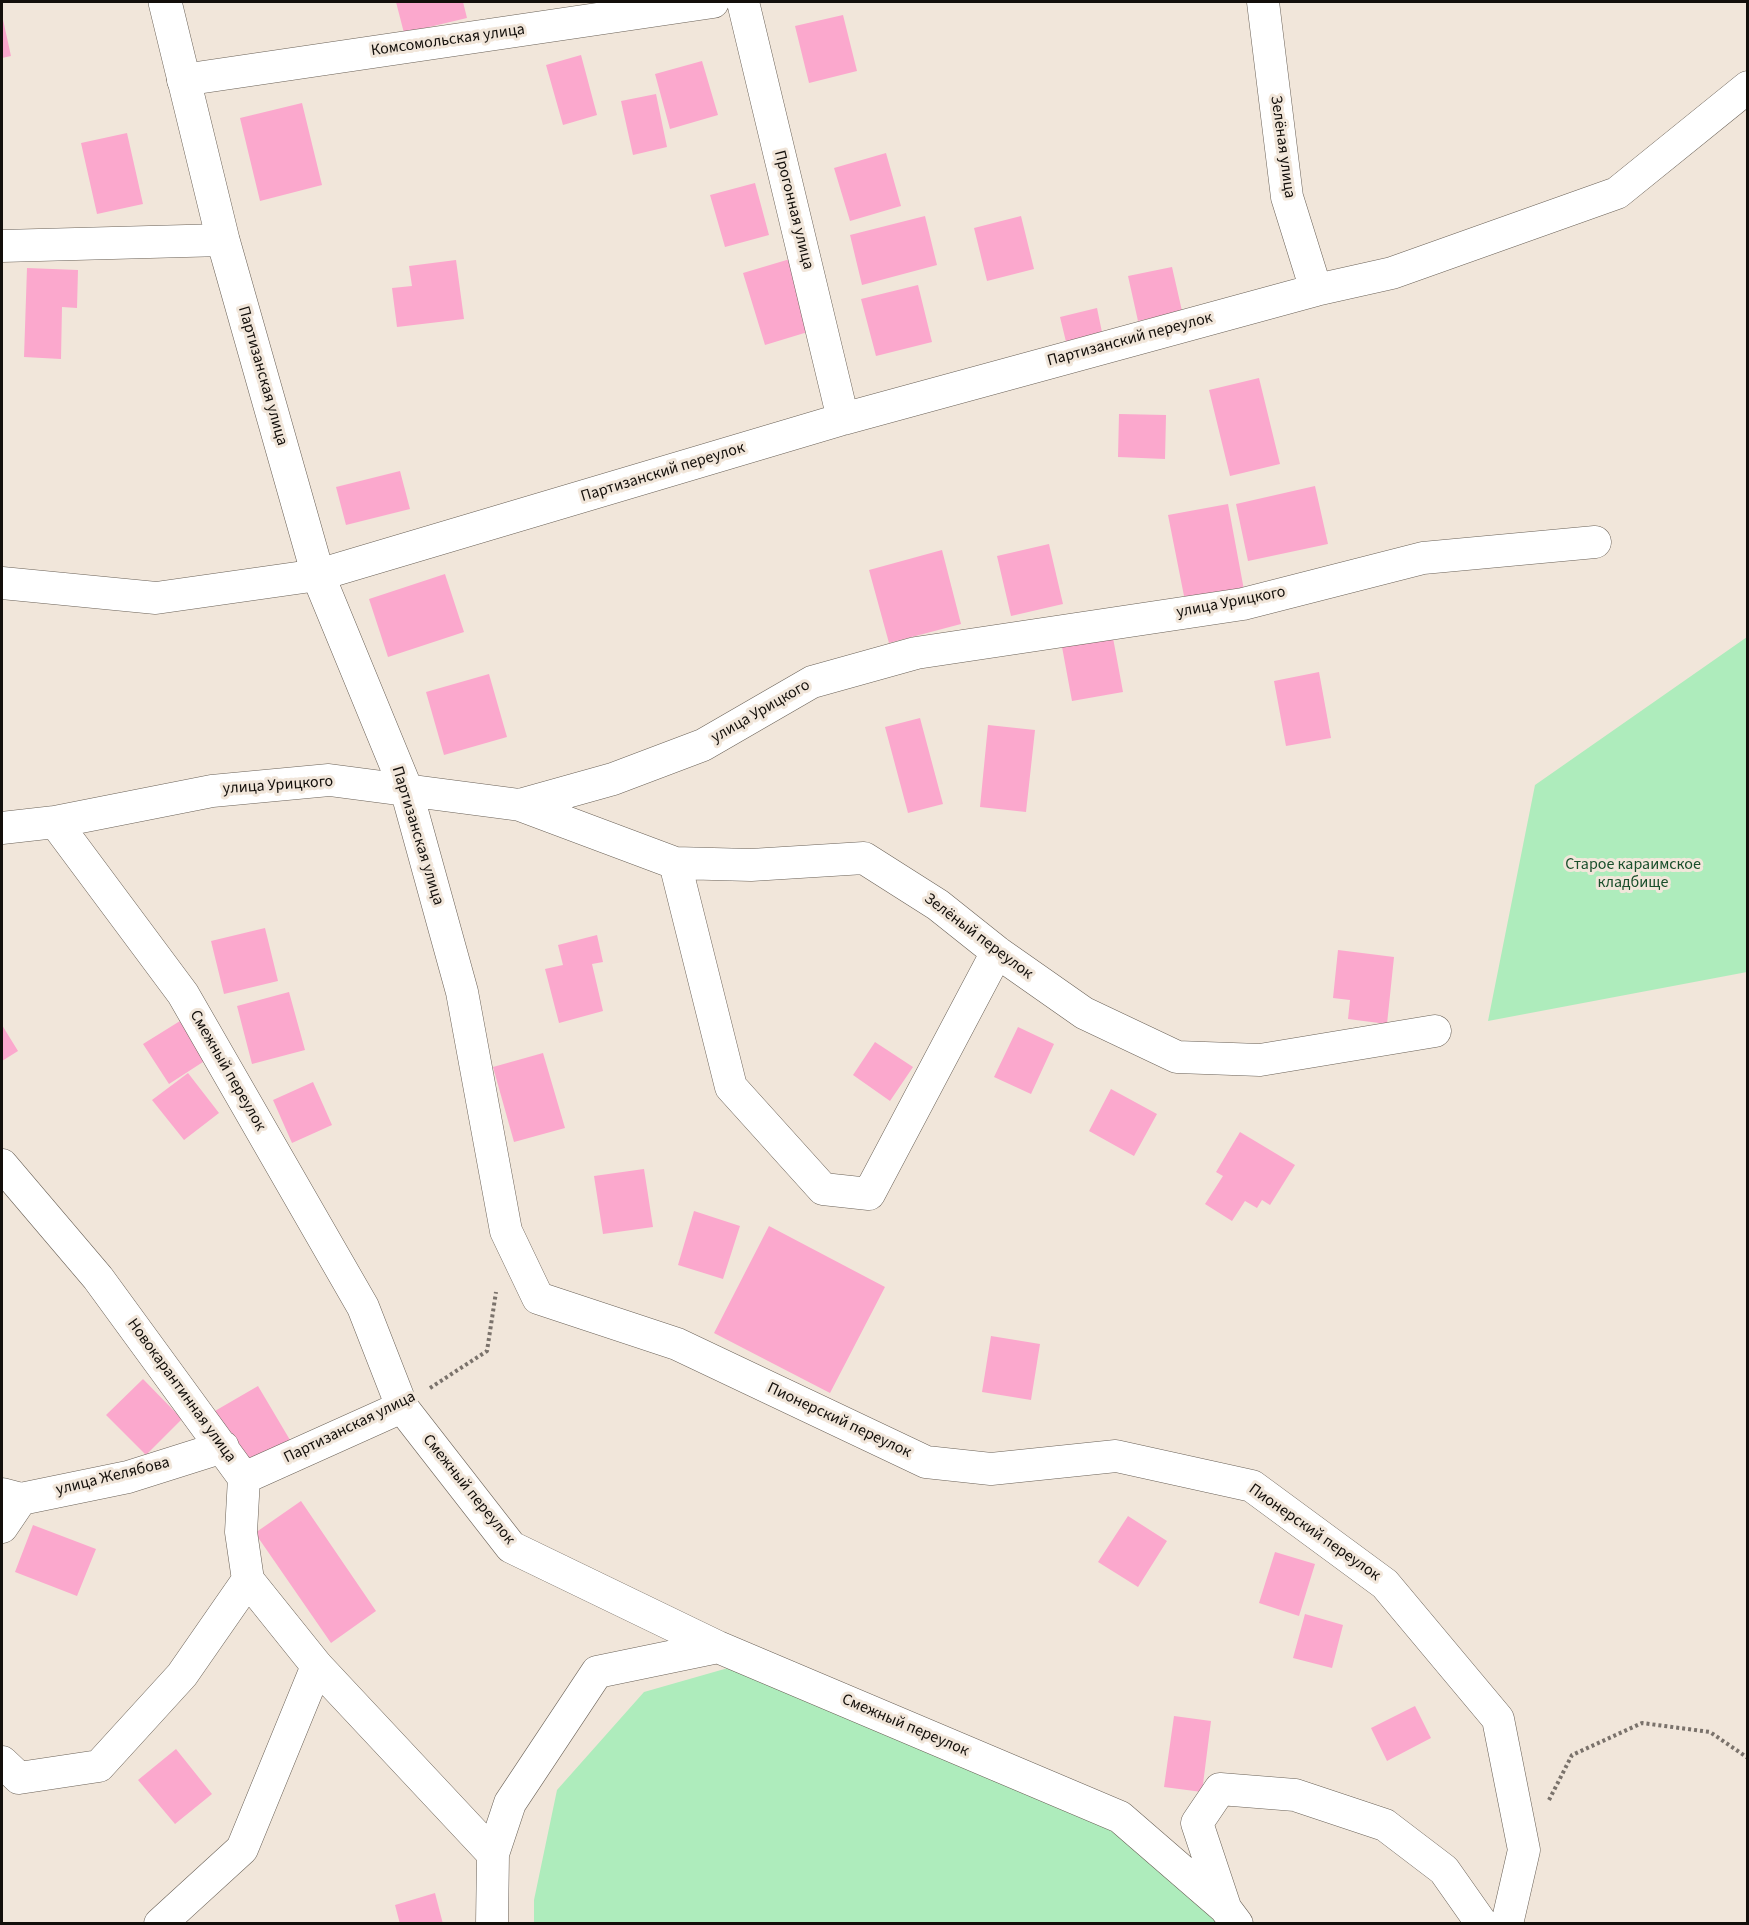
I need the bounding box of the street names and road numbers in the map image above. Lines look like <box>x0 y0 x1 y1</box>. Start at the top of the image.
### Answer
street label: Комсомольская улица <box>370 21 526 61</box>
street label: Зелёная улица <box>1265 94 1299 200</box>
street label: Прогонная улица <box>769 149 817 271</box>
street label: Партизанская улица <box>233 304 291 448</box>
street label: Партизанский переулок <box>1045 309 1215 371</box>
street label: Партизанский переулок <box>579 439 747 507</box>
street label: улица Урицкого <box>1175 583 1287 623</box>
street label: улица Урицкого <box>708 676 814 748</box>
street label: Партизанская улица <box>387 764 447 908</box>
street label: улица Урицкого <box>222 773 334 799</box>
street label: Зелёный переулок <box>920 890 1036 984</box>
street label: Смежный переулок <box>185 1007 269 1135</box>
street label: Новокарантинная улица <box>122 1315 240 1467</box>
street label: Пионерский переулок <box>764 1379 914 1463</box>
street label: Партизанская улица <box>281 1388 419 1468</box>
street label: Смежный переулок <box>418 1431 518 1549</box>
street label: улица Желябова <box>54 1454 172 1500</box>
street label: Пионерский переулок <box>1244 1480 1384 1586</box>
street label: Смежный переулок <box>839 1691 971 1761</box>

